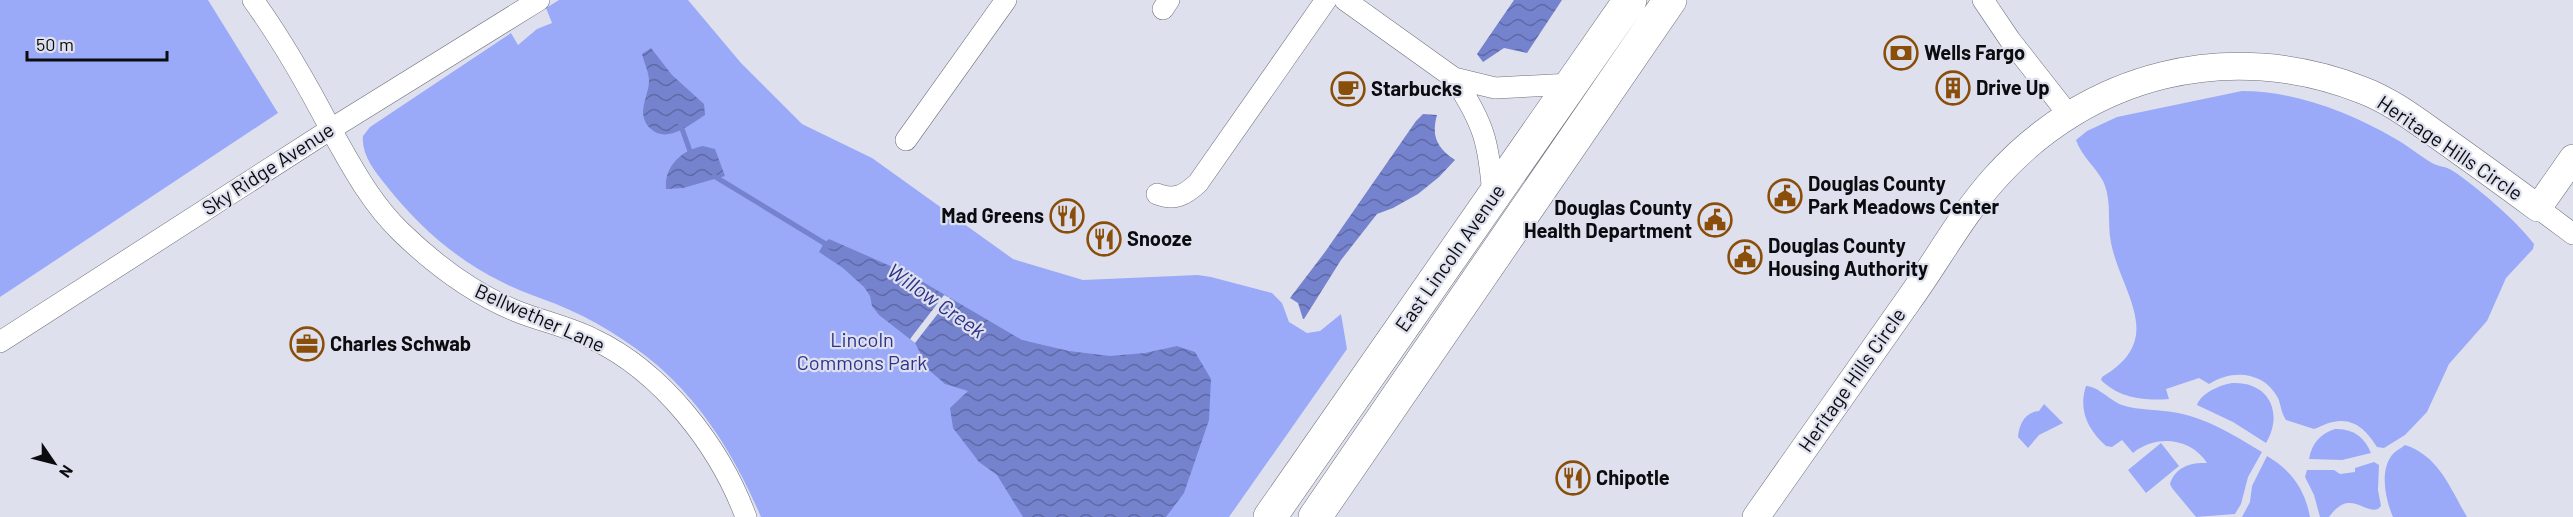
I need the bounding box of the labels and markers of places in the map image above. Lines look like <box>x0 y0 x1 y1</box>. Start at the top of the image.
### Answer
bank icon: Wells Fargo <box>1883 35 1919 71</box>
place label: Wells Fargo <box>1924 40 2025 64</box>
building icon: Drive Up <box>1935 70 1971 106</box>
cafe icon: Starbucks <box>1330 71 1366 107</box>
place label: Drive Up <box>1976 75 2050 99</box>
place label: Starbucks <box>1371 76 1462 100</box>
place label: Douglas County Park Meadows Center <box>1808 171 2000 218</box>
public building icon: Douglas County Park Meadows Center <box>1767 178 1803 214</box>
place label: Douglas County Health Department <box>1524 195 1692 242</box>
restaurant icon: Mad Greens <box>1049 198 1085 234</box>
public building icon: Douglas County Health Department <box>1697 202 1733 238</box>
place label: Mad Greens <box>941 203 1044 227</box>
restaurant icon: Snooze <box>1086 221 1122 257</box>
place label: Snooze <box>1127 226 1192 250</box>
place label: Douglas County Housing Authority <box>1768 233 1928 280</box>
public building icon: Douglas County Housing Authority <box>1727 239 1763 275</box>
office icon: Charles Schwab <box>289 326 325 362</box>
place label: Charles Schwab <box>330 331 471 355</box>
restaurant icon: Chipotle <box>1555 460 1591 496</box>
place label: Chipotle <box>1596 465 1670 489</box>

